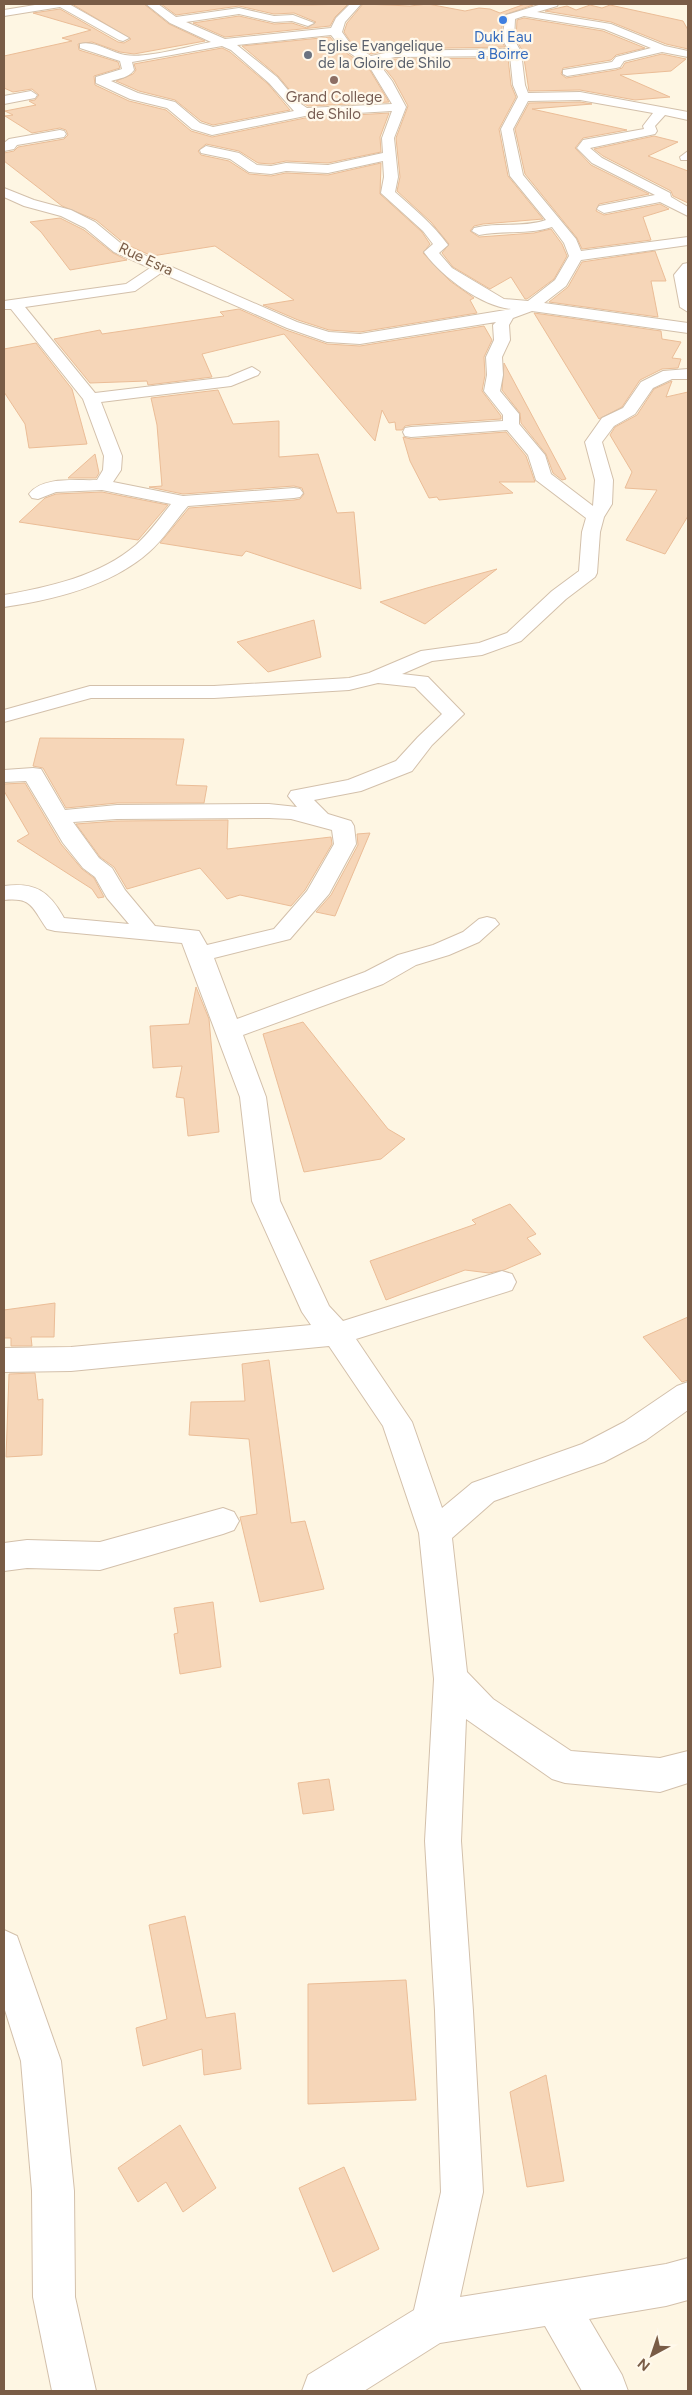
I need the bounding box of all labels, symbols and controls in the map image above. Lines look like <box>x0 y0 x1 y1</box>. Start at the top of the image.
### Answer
marker: Duki Eau a Boirre <box>497 14 509 26</box>
place label: Duki Eau a Boirre <box>474 28 532 63</box>
place label: Eglise Evangelique de la Gloire de Shilo <box>318 37 451 72</box>
marker: Eglise Evangelique de la Gloire de Shilo <box>302 49 314 61</box>
marker: Grand College de Shilo <box>328 74 340 86</box>
place label: Grand College de Shilo <box>286 88 382 123</box>
street label: Rue Esra <box>116 239 176 279</box>
north arrow <box>627 2330 677 2380</box>
text: N <box>634 2355 654 2375</box>

